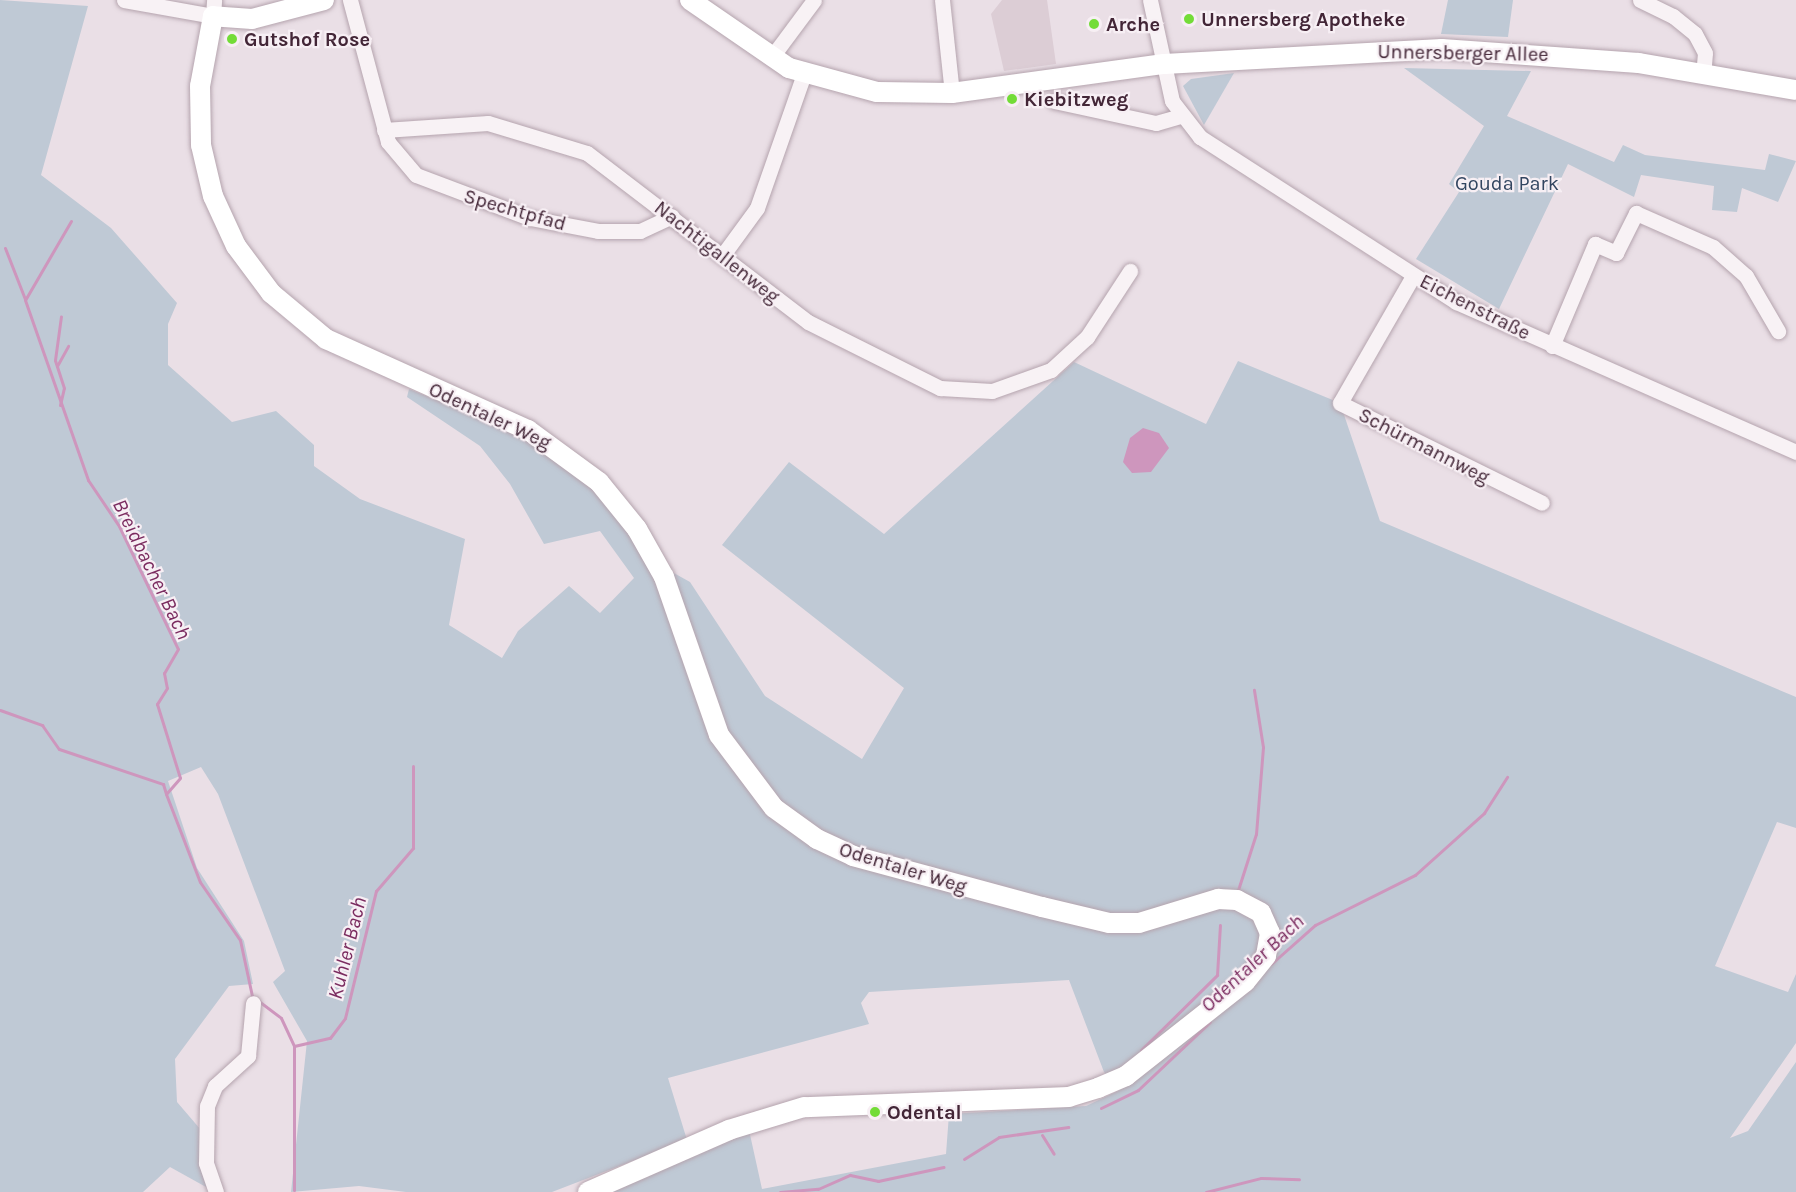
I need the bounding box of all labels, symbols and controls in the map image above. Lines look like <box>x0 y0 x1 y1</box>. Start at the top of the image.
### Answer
place label: Unnersberg Apotheke <box>1201 7 1405 31</box>
place label: Arche <box>1106 12 1160 36</box>
marker: Unnersberg Apotheke <box>1182 12 1196 26</box>
marker: Arche <box>1087 17 1101 31</box>
place label: Gutshof Rose <box>244 27 370 51</box>
marker: Gutshof Rose <box>225 32 239 46</box>
street label: Unnersberger Allee <box>1377 40 1549 66</box>
place label: Kiebitzweg <box>1024 87 1128 111</box>
marker: Kiebitzweg <box>1005 92 1019 106</box>
park label: Gouda Park <box>1455 171 1559 195</box>
street label: Spechtpfad <box>461 184 569 236</box>
street label: Nachtigallenweg <box>650 196 784 308</box>
street label: Eichenstraße <box>1416 269 1534 345</box>
street label: Odentaler Weg <box>425 377 555 455</box>
street label: Schürmannweg <box>1355 403 1493 489</box>
water label: Breidbacher Bach <box>107 495 197 643</box>
street label: Odentaler Weg <box>836 837 970 899</box>
water label: Kuhler Bach <box>322 894 372 1002</box>
water label: Odentaler Bach <box>1195 909 1309 1017</box>
place label: Odental <box>887 1100 962 1124</box>
marker: Odental <box>868 1105 882 1119</box>

